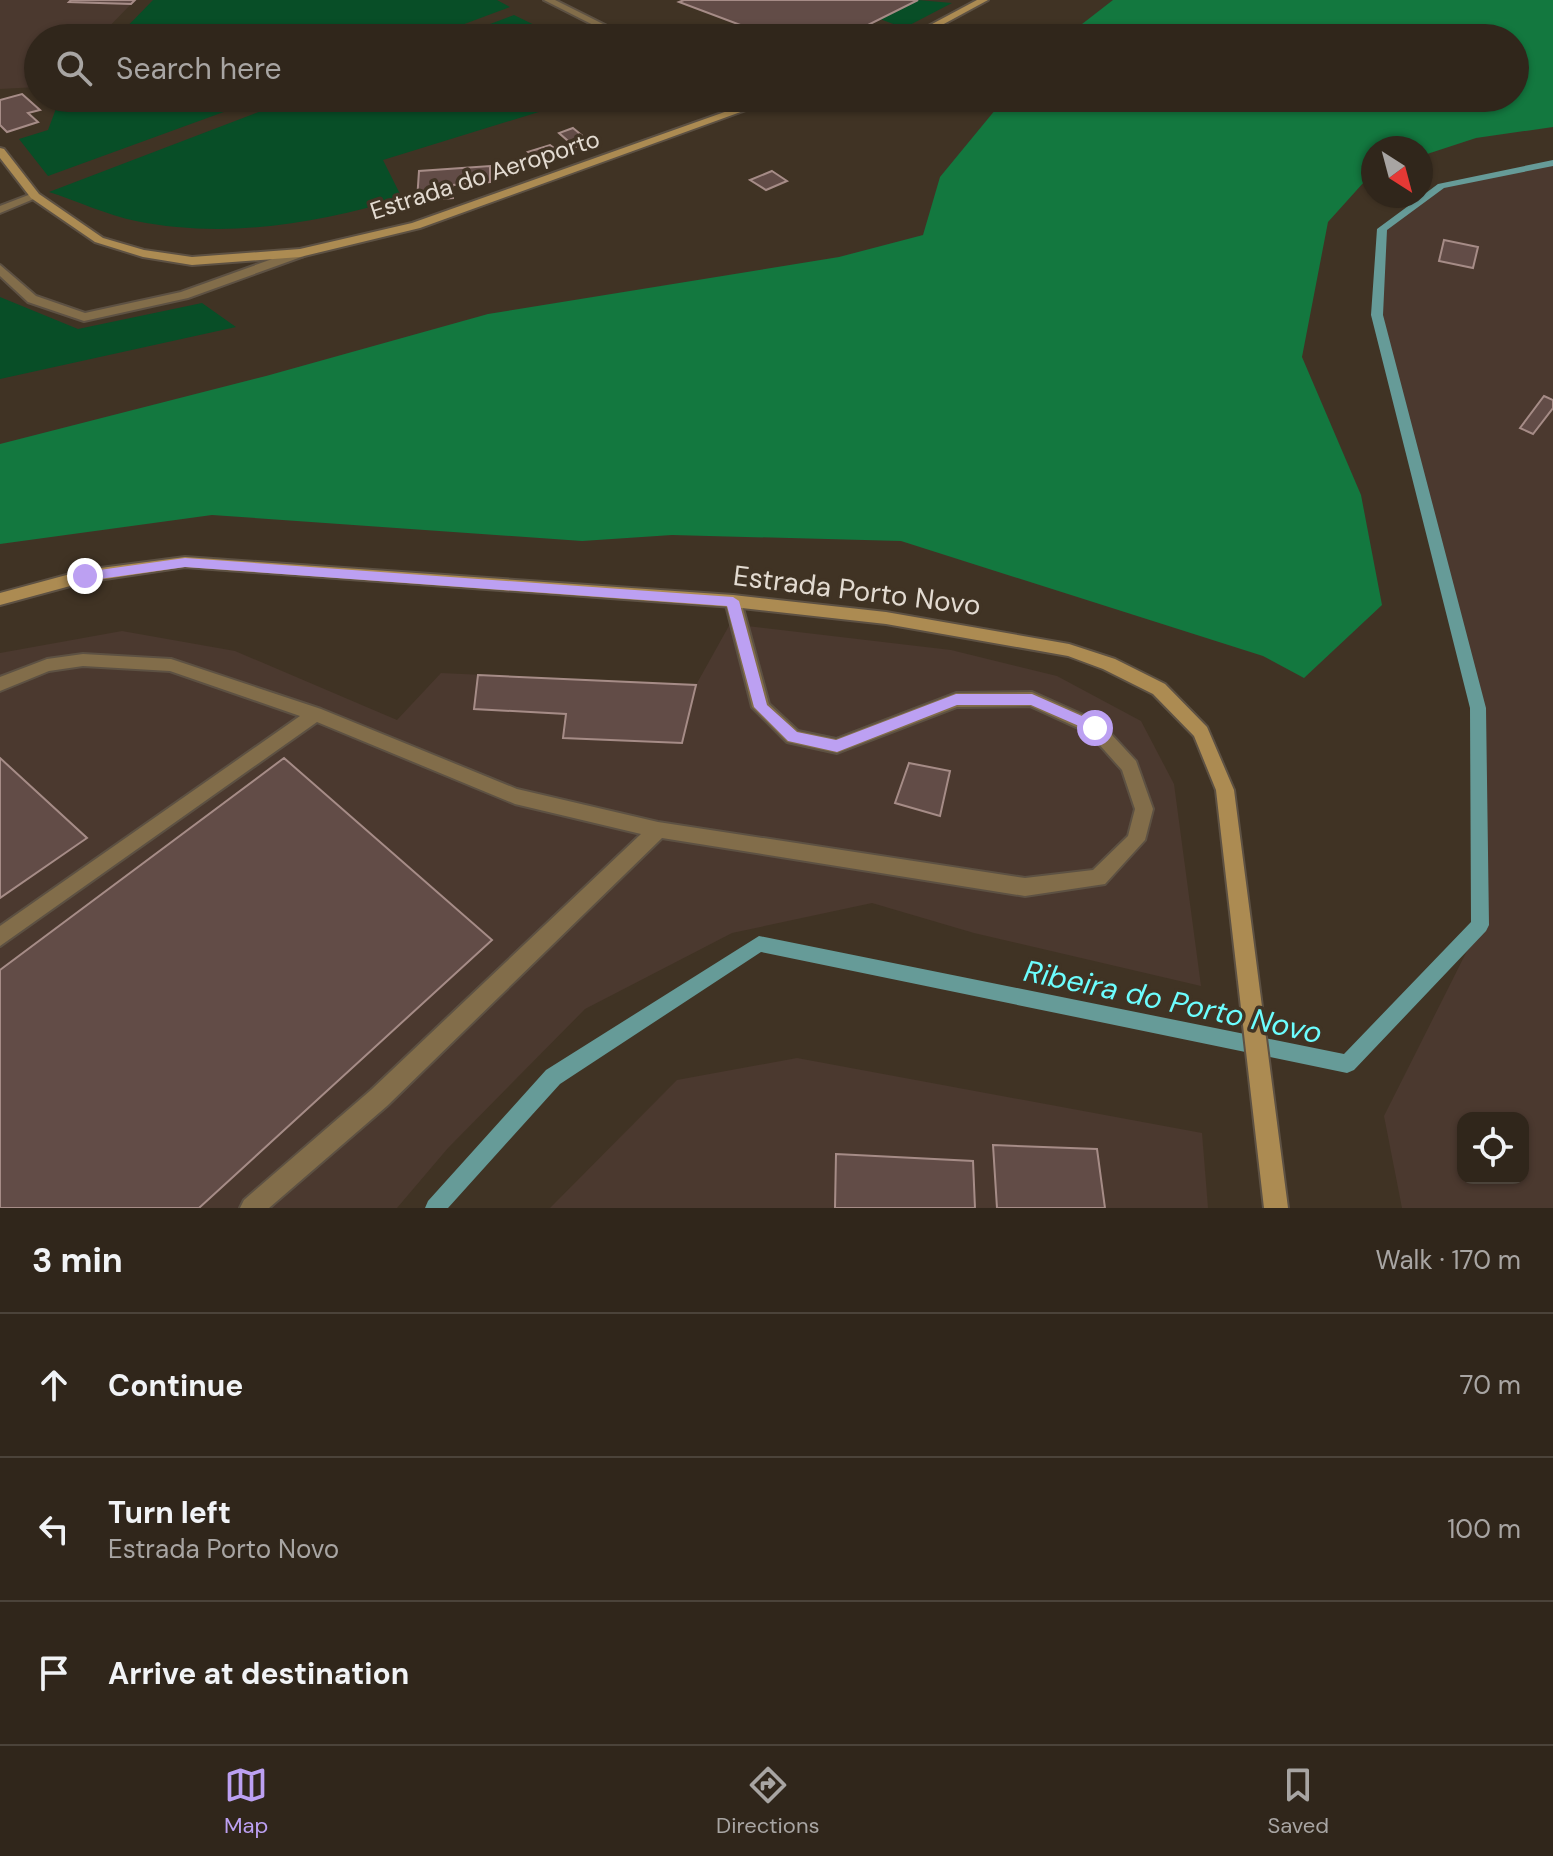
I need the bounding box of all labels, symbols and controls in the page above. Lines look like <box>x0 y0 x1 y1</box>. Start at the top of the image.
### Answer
search box <box>24 24 1529 112</box>
icon: search <box>52 46 96 90</box>
text: Search here <box>116 49 282 88</box>
street label: Estrada do Aeroporto <box>366 123 604 226</box>
north arrow <box>1361 136 1433 208</box>
street label: Estrada Porto Novo <box>731 557 983 624</box>
route end <box>67 558 103 594</box>
route start <box>1077 710 1113 746</box>
water label: Ribeira do Porto Novo <box>1020 951 1326 1052</box>
map controls <box>1457 1112 1529 1184</box>
button: locate <box>1457 1112 1529 1184</box>
text: 3 min <box>32 1238 123 1283</box>
text: Walk · 170 m <box>1376 1243 1521 1277</box>
icon: ahead <box>32 1363 76 1407</box>
text: Continue <box>108 1366 243 1405</box>
text: 70 m <box>1460 1368 1521 1402</box>
text: Turn left <box>108 1493 231 1532</box>
icon: left <box>32 1507 76 1551</box>
text: 100 m <box>1447 1512 1521 1546</box>
text: Estrada Porto Novo <box>108 1532 339 1566</box>
icon: arrive <box>32 1651 76 1695</box>
text: Arrive at destination <box>108 1654 409 1693</box>
tab: Map <box>224 1763 268 1840</box>
tab: Directions <box>716 1763 820 1840</box>
tab: Saved <box>1267 1763 1329 1840</box>

